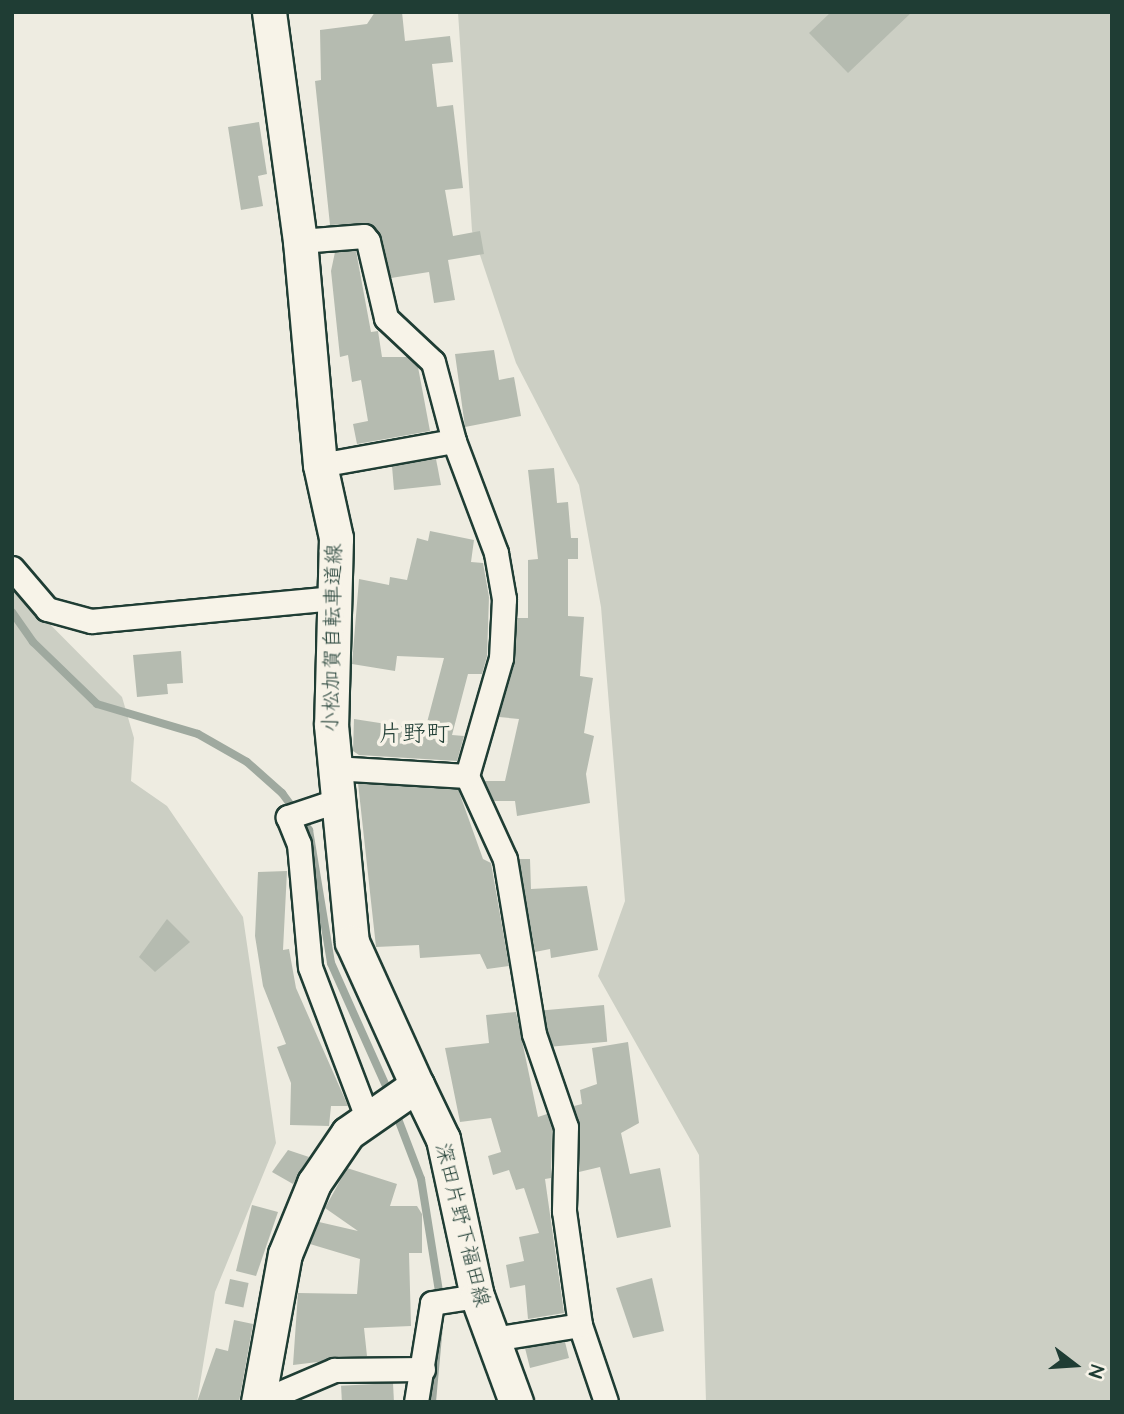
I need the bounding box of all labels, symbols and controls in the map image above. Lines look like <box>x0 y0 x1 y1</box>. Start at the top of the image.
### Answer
street label: 小松加賀自転車道線 <box>319 543 347 733</box>
district label: 片野町 <box>378 721 450 749</box>
street label: 深田片野下福田線 <box>429 1140 495 1310</box>
north arrow <box>1040 1330 1110 1400</box>
text: N <box>1081 1362 1110 1381</box>

